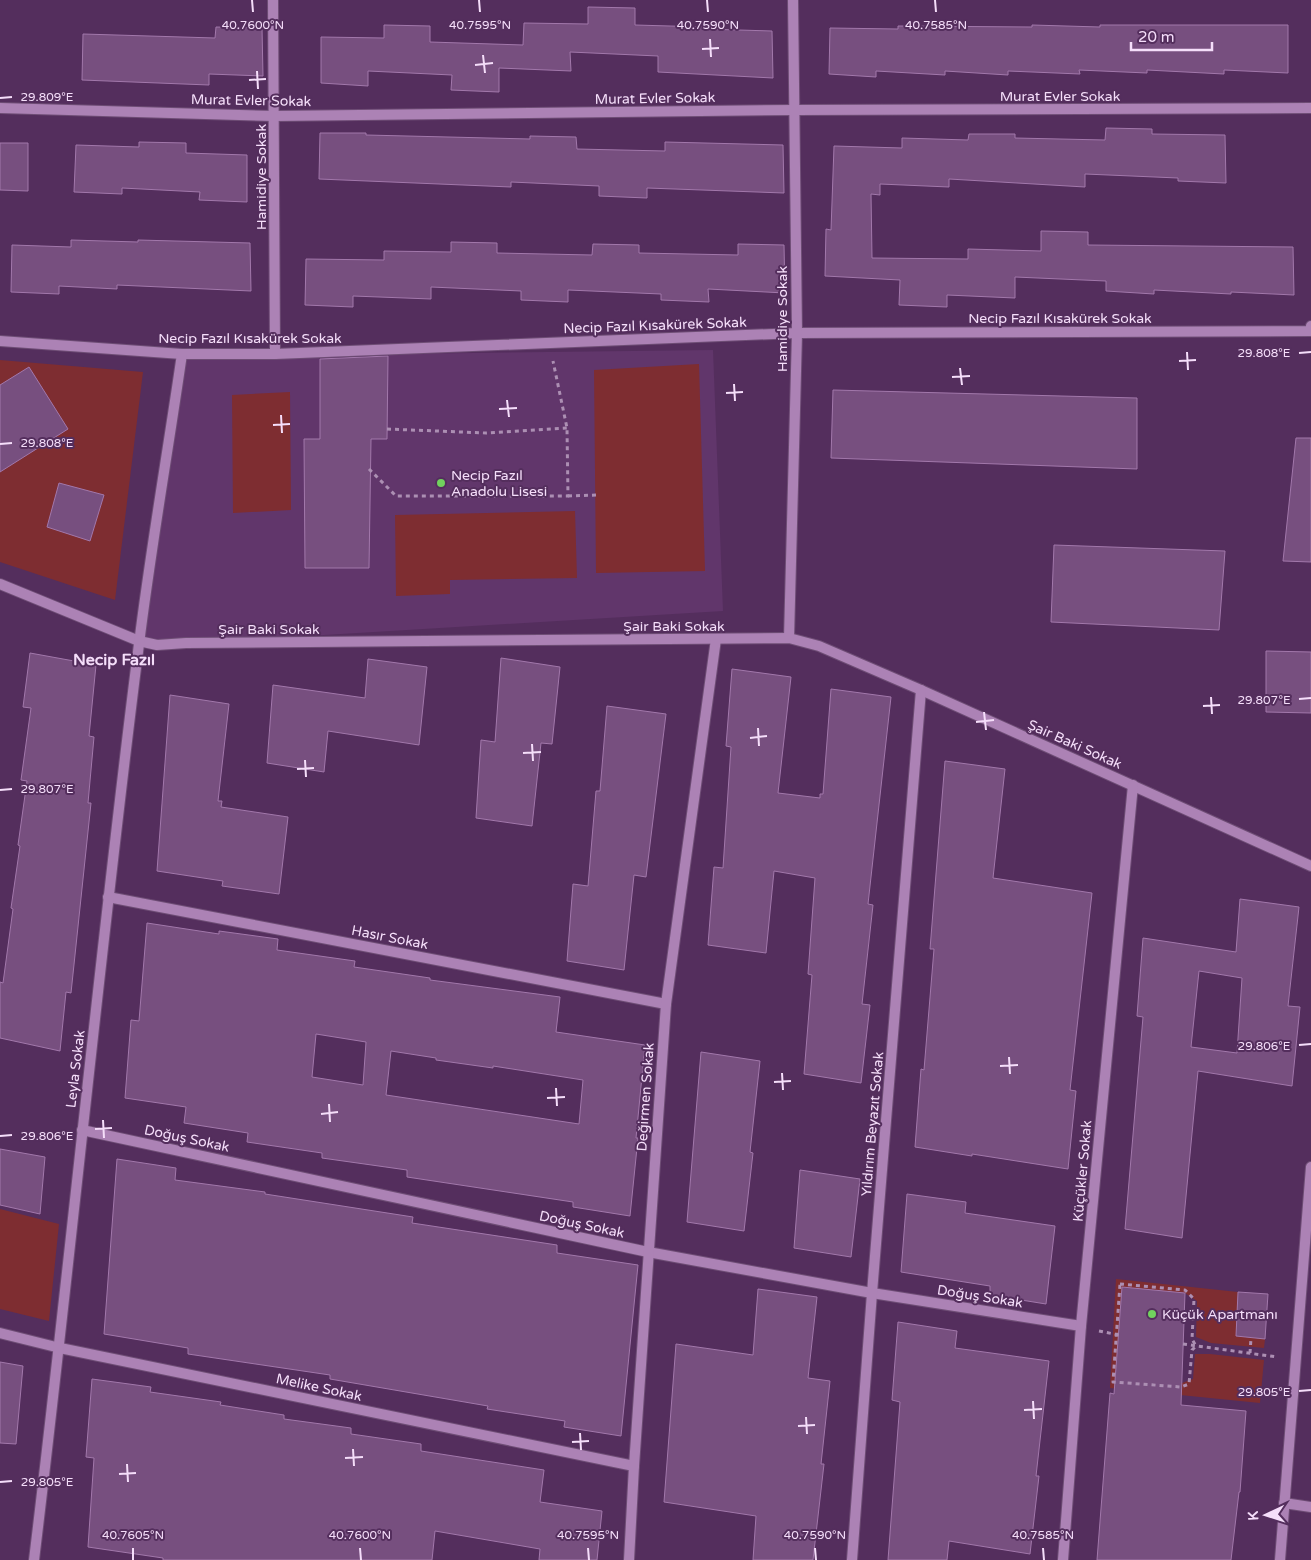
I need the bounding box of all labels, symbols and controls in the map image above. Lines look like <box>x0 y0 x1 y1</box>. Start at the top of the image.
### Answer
text: 40.7600°N <box>222 18 284 32</box>
text: 40.7595°N <box>449 18 511 32</box>
text: 40.7590°N <box>677 18 739 32</box>
text: 40.7585°N <box>905 18 967 32</box>
scale bar <box>1131 20 1212 52</box>
text: 20 m <box>1138 28 1175 46</box>
street label: Murat Evler Sokak <box>1000 88 1121 105</box>
street label: Murat Evler Sokak <box>595 89 716 108</box>
text: 29.809°E <box>21 90 74 104</box>
street label: Murat Evler Sokak <box>191 91 312 110</box>
street label: Hamidiye Sokak <box>253 124 270 230</box>
street label: Hamidiye Sokak <box>774 266 791 372</box>
street label: Necip Fazıl Kısakürek Sokak <box>968 310 1152 327</box>
street label: Necip Fazıl Kısakürek Sokak <box>563 314 747 337</box>
street label: Necip Fazıl Kısakürek Sokak <box>158 330 342 347</box>
text: 29.808°E <box>1238 346 1291 360</box>
text: 29.808°E <box>21 436 74 450</box>
place label: Necip Fazıl Anadolu Lisesi <box>451 467 547 500</box>
marker: Necip Fazıl Anadolu Lisesi <box>435 477 447 489</box>
street label: Şair Baki Sokak <box>623 618 725 635</box>
street label: Şair Baki Sokak <box>218 621 320 638</box>
district label: Necip Fazıl <box>73 650 155 670</box>
text: 29.807°E <box>1237 693 1291 707</box>
street label: Şair Baki Sokak <box>1025 716 1125 773</box>
text: 29.807°E <box>20 782 74 796</box>
street label: Hasır Sokak <box>350 922 430 953</box>
street label: Leyla Sokak <box>62 1029 89 1109</box>
text: 29.806°E <box>1238 1039 1291 1053</box>
street label: Değirmen Sokak <box>633 1042 658 1152</box>
street label: Yıldırım Beyazıt Sokak <box>858 1051 887 1197</box>
street label: Küçükler Sokak <box>1070 1119 1095 1223</box>
street label: Doğuş Sokak <box>143 1121 231 1156</box>
text: 29.806°E <box>21 1129 74 1143</box>
street label: Doğuş Sokak <box>538 1207 626 1242</box>
street label: Doğuş Sokak <box>936 1281 1024 1312</box>
place label: Küçük Apartmanı <box>1162 1306 1278 1323</box>
marker: Küçük Apartmanı <box>1146 1308 1158 1320</box>
street label: Melike Sokak <box>274 1370 364 1405</box>
text: 29.805°E <box>1238 1385 1291 1399</box>
text: 29.805°E <box>21 1475 74 1489</box>
north arrow <box>1241 1490 1291 1540</box>
text: K <box>1245 1510 1262 1521</box>
text: 40.7605°N <box>102 1528 164 1542</box>
text: 40.7600°N <box>329 1528 391 1542</box>
text: 40.7595°N <box>557 1528 619 1542</box>
text: 40.7590°N <box>784 1528 846 1542</box>
text: 40.7585°N <box>1012 1528 1074 1542</box>

